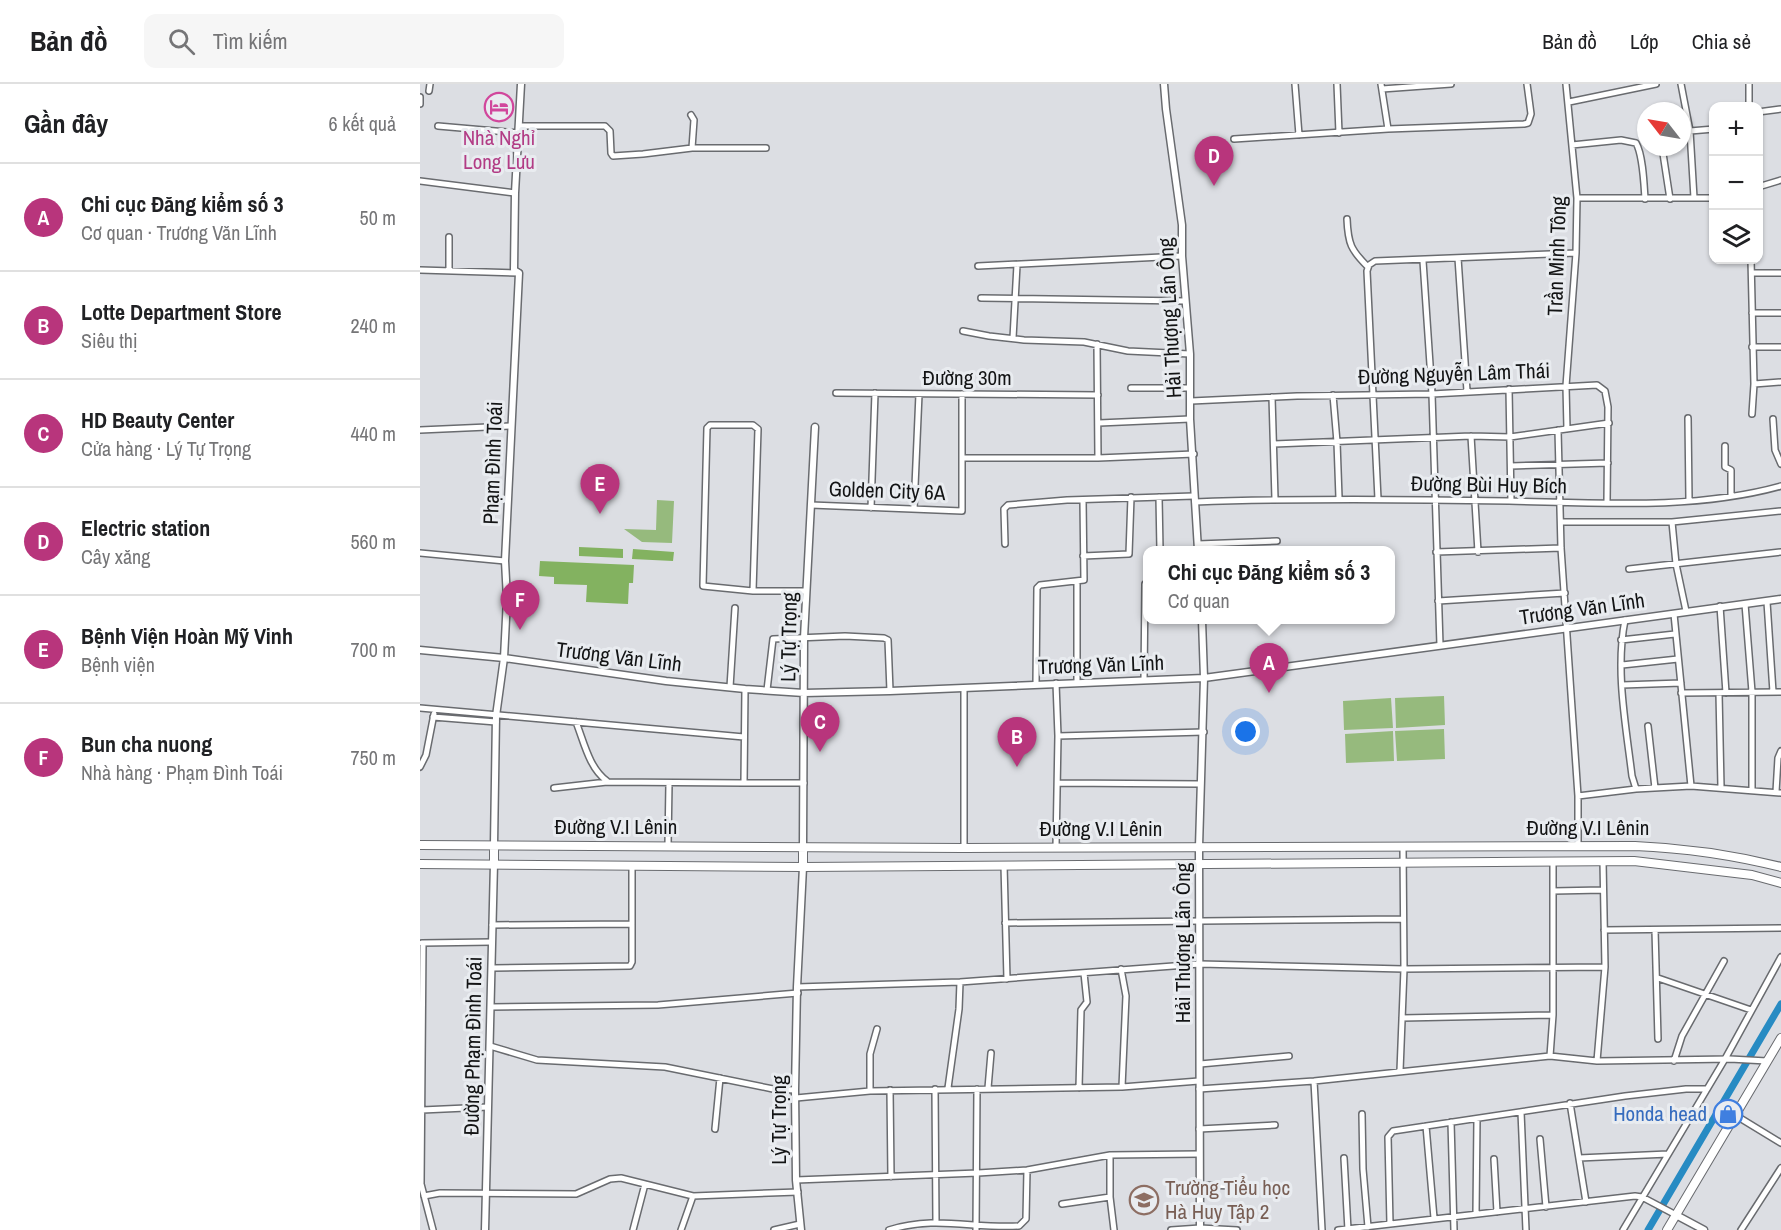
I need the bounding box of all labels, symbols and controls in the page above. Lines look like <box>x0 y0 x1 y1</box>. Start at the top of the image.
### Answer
search box <box>144 14 564 68</box>
text: Bản đồ <box>30 22 108 60</box>
icon: search <box>165 25 198 58</box>
text: Tìm kiếm <box>213 26 288 56</box>
text: Bản đồ <box>1542 27 1597 56</box>
text: Lớp <box>1630 27 1659 56</box>
text: Chia sẻ <box>1692 27 1751 56</box>
hotel icon: Nhà Nghỉ Long Lưu <box>483 91 515 123</box>
north arrow <box>1637 102 1691 156</box>
map controls <box>1709 102 1763 264</box>
button: + <box>1709 102 1763 156</box>
text: Gần đây <box>24 106 108 141</box>
text: 6 kết quả <box>329 110 396 137</box>
place label: Nhà Nghỉ Long Lưu <box>463 123 535 176</box>
pin: D <box>1194 136 1234 186</box>
button: − <box>1709 156 1763 210</box>
text: Chi cục Đăng kiểm số 3 <box>81 189 284 219</box>
street label: Trần Minh Tông <box>1540 195 1573 316</box>
text: A <box>38 204 49 231</box>
text: 50 m <box>360 204 396 231</box>
button: layers <box>1709 210 1763 264</box>
text: Cơ quan · Trương Văn Lĩnh <box>81 219 277 246</box>
street label: Hải Thượng Lãn Ông <box>1151 237 1188 399</box>
text: Lotte Department Store <box>81 297 281 327</box>
text: B <box>38 312 49 339</box>
text: 240 m <box>350 312 396 339</box>
text: Siêu thị <box>81 327 138 354</box>
street label: Đường Nguyễn Lâm Thái <box>1357 356 1550 391</box>
street label: Đường 30m <box>922 363 1012 392</box>
street label: Phạm Đình Toái <box>476 401 509 525</box>
text: HD Beauty Center <box>81 405 234 435</box>
text: C <box>38 420 49 447</box>
text: 440 m <box>350 420 396 447</box>
text: Cửa hàng · Lý Tự Trọng <box>81 435 251 462</box>
pin: E <box>580 464 620 514</box>
street label: Đường Bùi Huy Bích <box>1411 469 1567 500</box>
street label: Golden City 6A <box>828 474 946 507</box>
text: Electric station <box>81 513 210 543</box>
text: D <box>38 528 49 555</box>
text: 560 m <box>350 528 396 555</box>
text: Cây xăng <box>81 543 150 570</box>
popup <box>1143 546 1395 624</box>
text: Chi cục Đăng kiểm số 3 <box>1168 557 1370 587</box>
pin: F <box>500 580 540 630</box>
street label: Trương Văn Lĩnh <box>1517 585 1647 632</box>
text: Cơ quan <box>1168 587 1230 614</box>
street label: Lý Tự Trọng <box>773 592 804 682</box>
text: Bệnh Viện Hoàn Mỹ Vinh <box>81 621 293 651</box>
street label: Trương Văn Lĩnh <box>555 634 684 679</box>
text: E <box>38 636 49 663</box>
text: 700 m <box>350 636 396 663</box>
pin: A <box>1250 644 1288 693</box>
street label: Trương Văn Lĩnh <box>1037 648 1165 681</box>
text: Bệnh viện <box>81 651 155 678</box>
pin: C <box>800 702 840 752</box>
your location <box>1231 717 1260 746</box>
pin: B <box>998 718 1036 767</box>
text: Bun cha nuong <box>81 729 212 759</box>
text: F <box>38 744 49 771</box>
text: 750 m <box>350 744 396 771</box>
text: Nhà hàng · Phạm Đình Toái <box>81 759 283 786</box>
street label: Đường V.I Lênin <box>555 812 677 841</box>
street label: Đường V.I Lênin <box>1527 813 1649 842</box>
street label: Đường V.I Lênin <box>1040 814 1162 843</box>
street label: Hải Thượng Lãn Ông <box>1168 862 1197 1023</box>
street label: Đường Phạm Đình Toái <box>456 956 489 1136</box>
street label: Lý Tự Trọng <box>764 1075 793 1165</box>
shop icon: Honda head <box>1712 1098 1744 1130</box>
place label: Honda head <box>1613 1099 1707 1128</box>
place label: Trường Tiểu học Hà Huy Tập 2 <box>1165 1173 1290 1226</box>
school or university icon: Trường Tiểu học Hà Huy Tập 2 <box>1128 1184 1160 1216</box>

